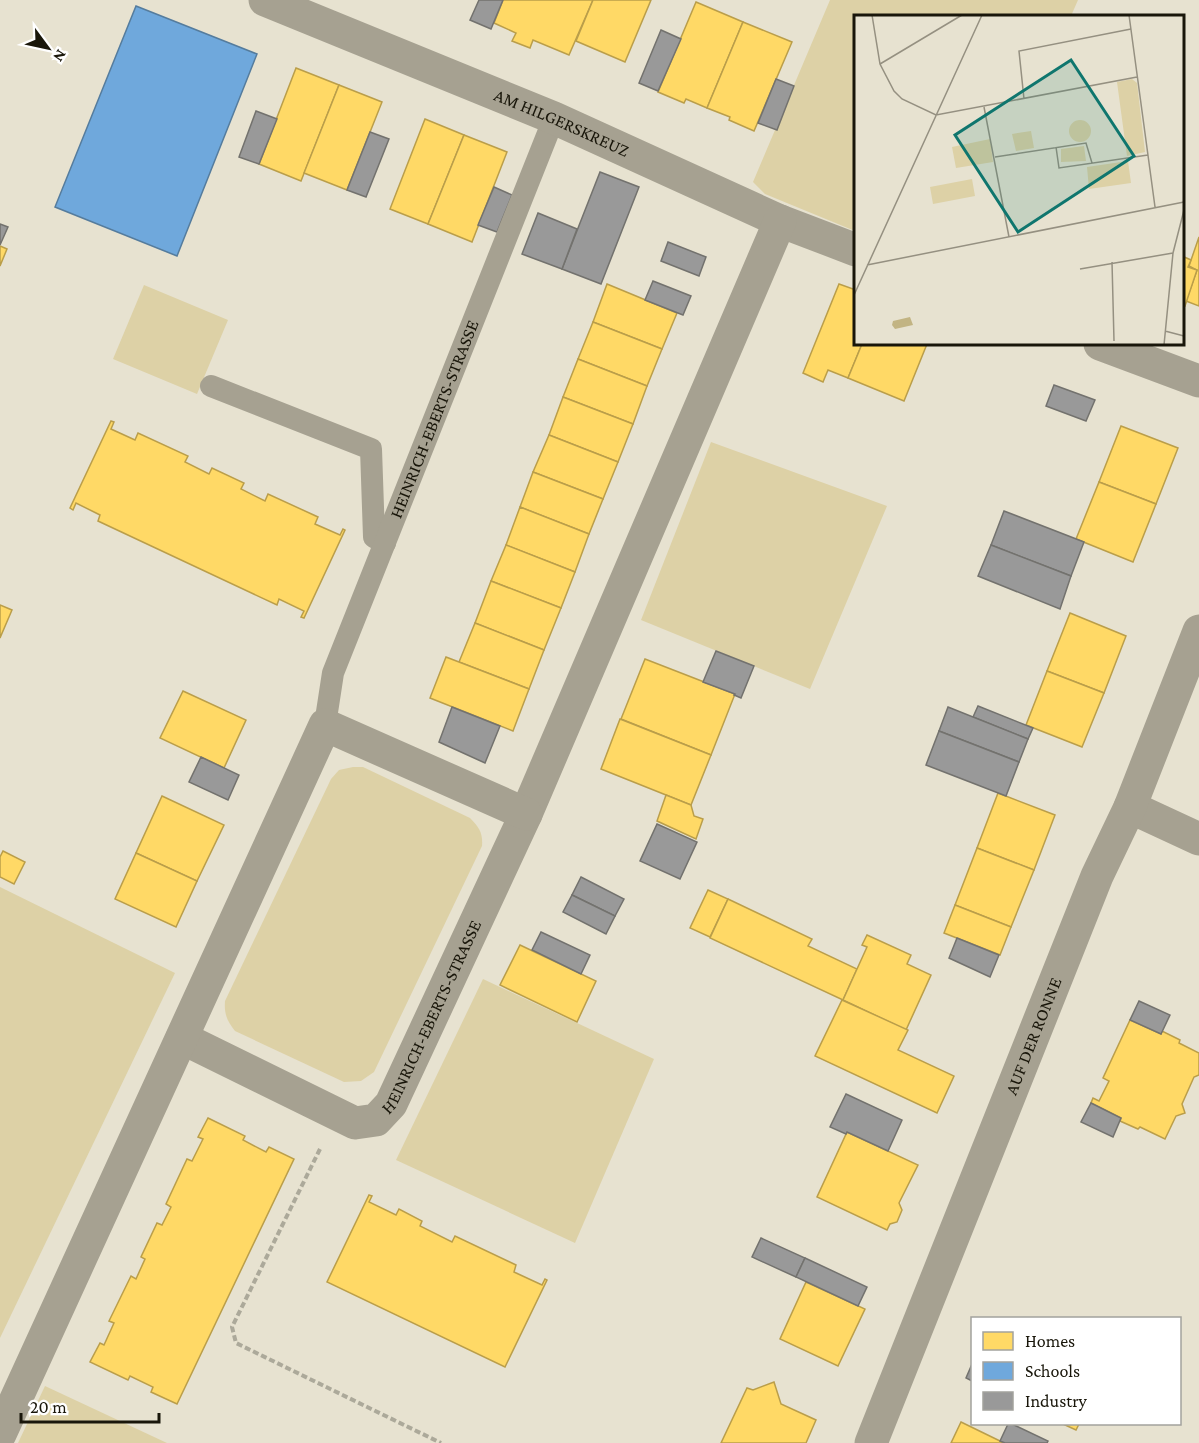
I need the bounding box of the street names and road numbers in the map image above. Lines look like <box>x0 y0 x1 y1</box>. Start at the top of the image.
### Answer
street label: AM HILGERSKREUZ <box>491 85 632 161</box>
street label: HEINRICH-EBERTS-STRASSE <box>386 317 483 521</box>
street label: HEINRICH-EBERTS-STRASSE <box>377 917 485 1118</box>
street label: AUF DER RONNE <box>1001 974 1066 1098</box>

